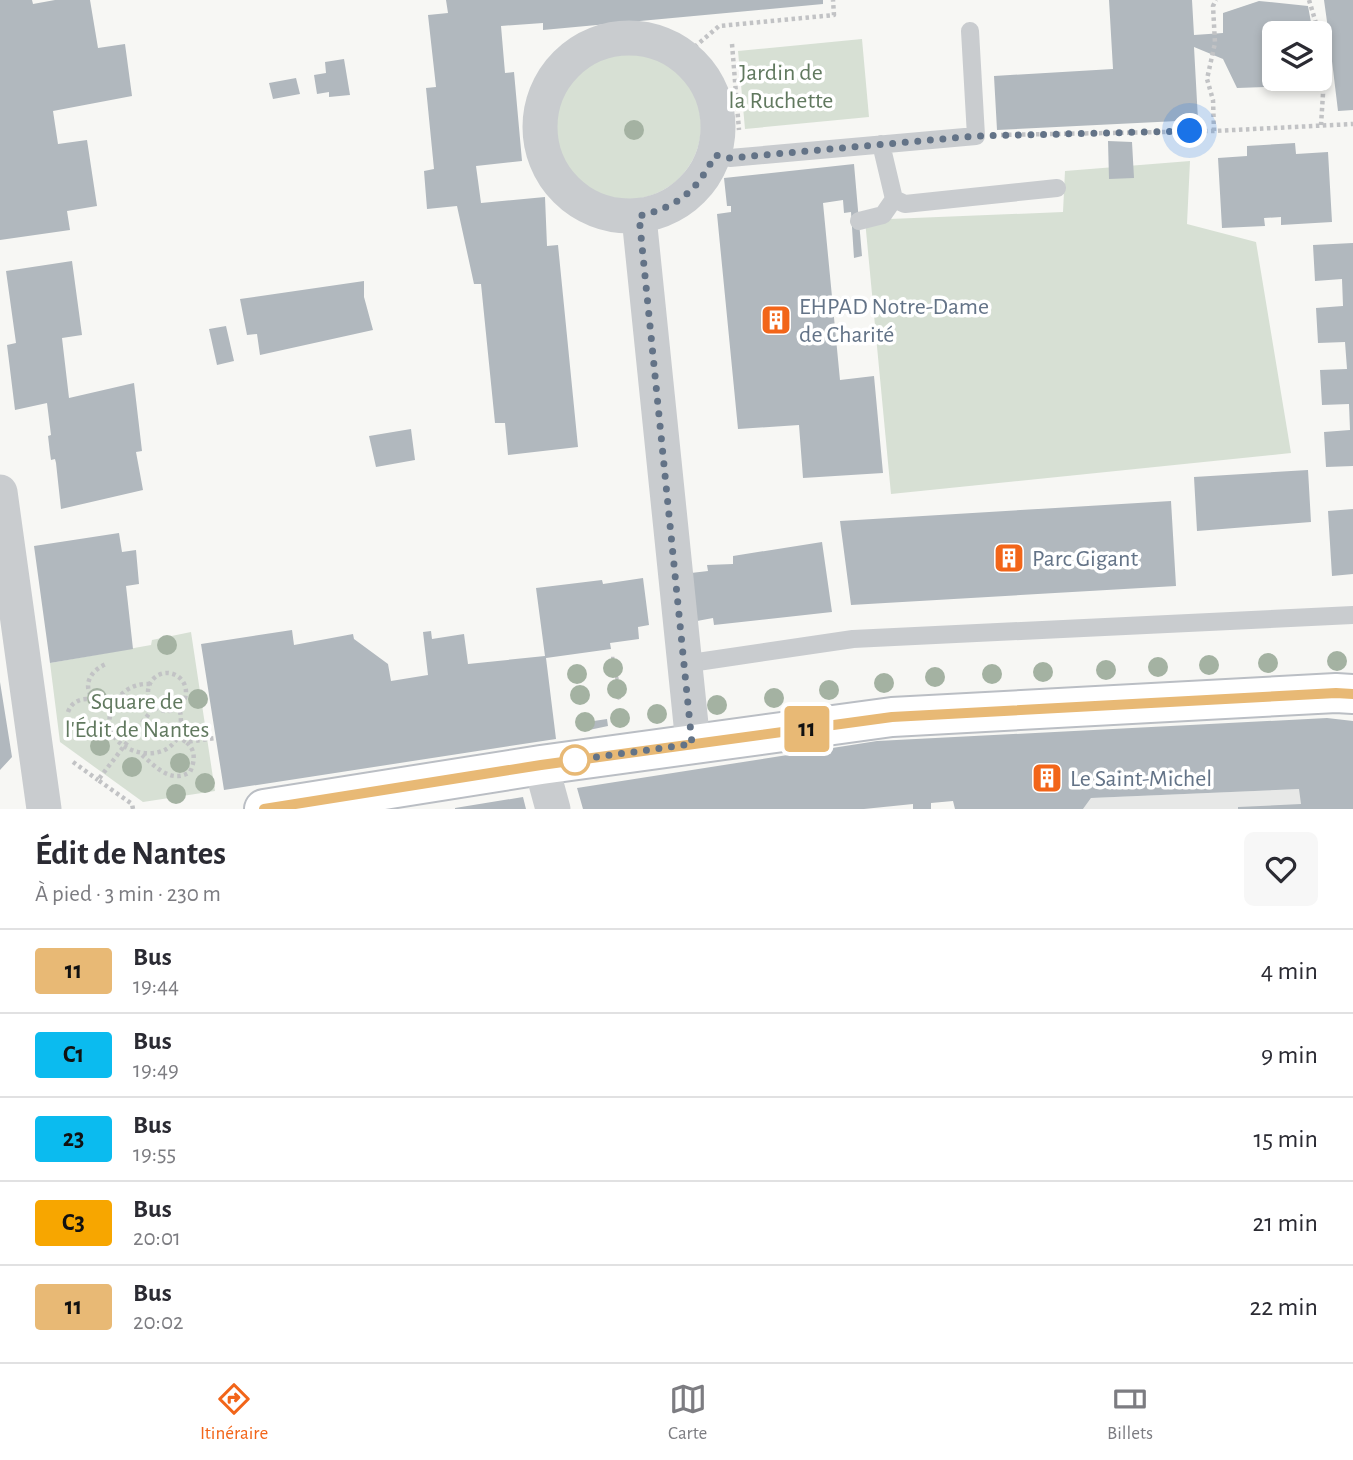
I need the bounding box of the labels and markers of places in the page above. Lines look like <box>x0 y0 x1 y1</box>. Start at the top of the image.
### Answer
place label: EHPAD Notre-Dame de Charité <box>799 295 989 347</box>
building icon: EHPAD Notre-Dame de Charité <box>759 303 793 337</box>
building icon: Parc Gigant <box>992 541 1026 575</box>
place label: Parc Gigant <box>1032 547 1138 571</box>
unlabelled marker <box>560 745 590 775</box>
building icon: Le Saint-Michel <box>1030 761 1064 795</box>
place label: Le Saint-Michel <box>1070 767 1212 791</box>

